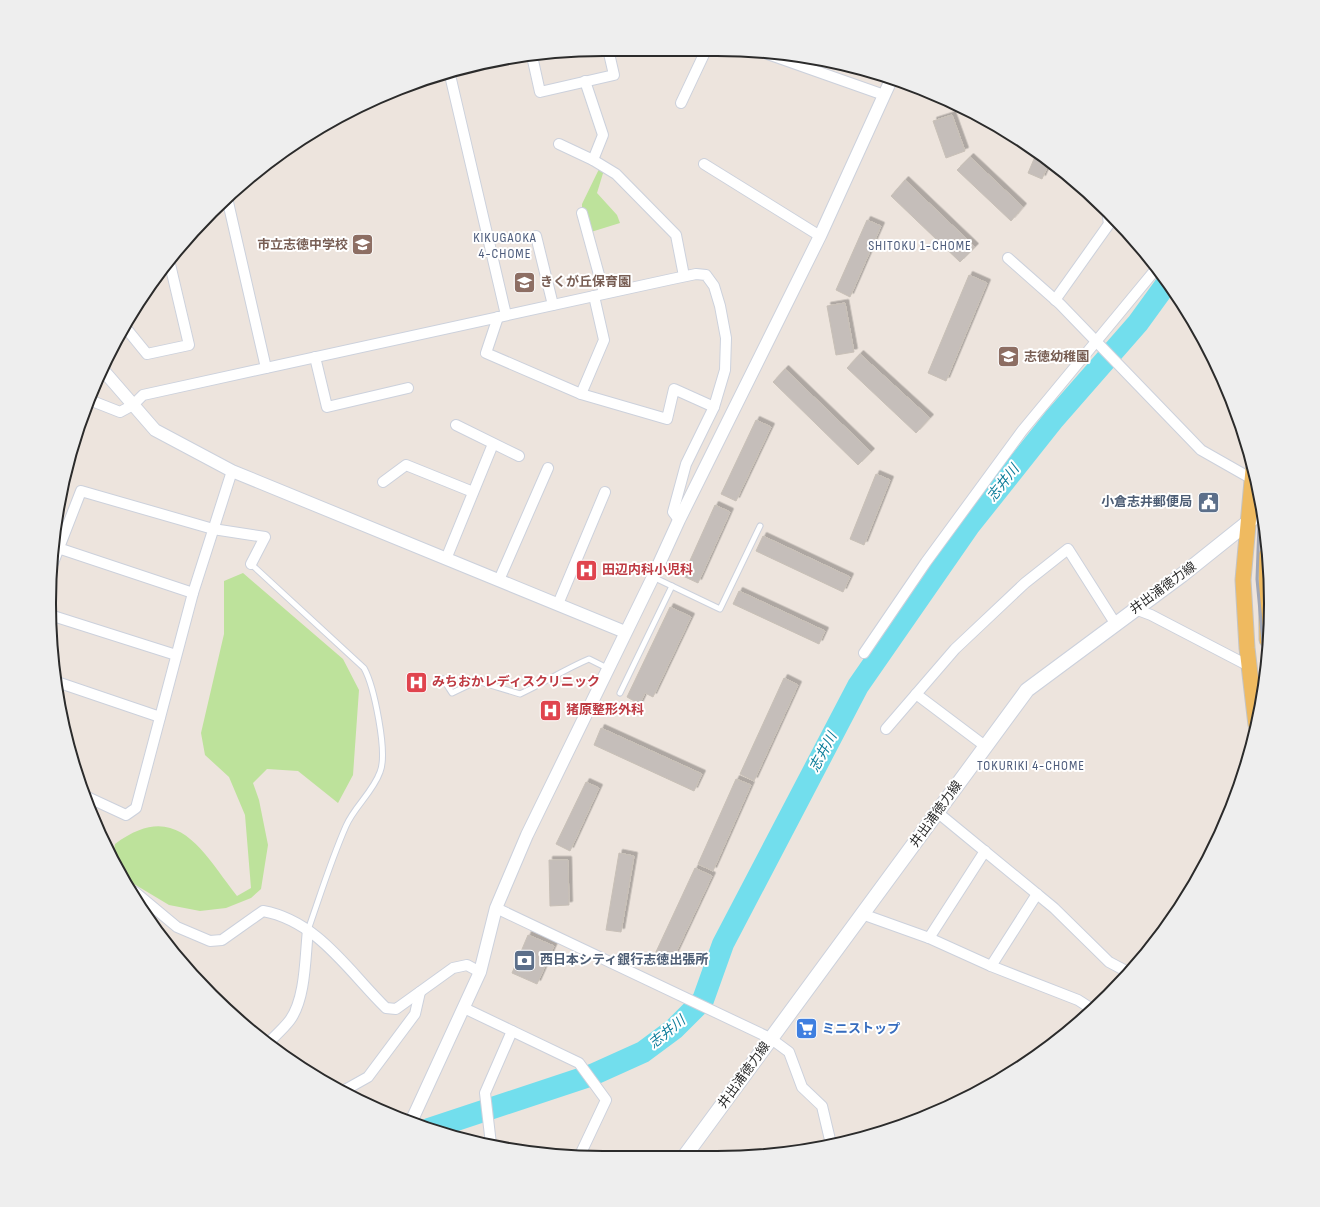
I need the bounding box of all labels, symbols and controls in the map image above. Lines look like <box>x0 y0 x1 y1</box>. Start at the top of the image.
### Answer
district label: KIKUGAOKA 4-CHOME <box>473 229 537 262</box>
school or university icon: 市立志徳中学校 <box>350 232 376 258</box>
place label: 市立志徳中学校 <box>257 237 348 253</box>
district label: SHITOKU 1-CHOME <box>868 237 972 254</box>
school or university icon: きくが丘保育園 <box>512 269 538 295</box>
place label: きくが丘保育園 <box>540 274 631 290</box>
school or university icon: 志徳幼稚園 <box>996 344 1022 370</box>
place label: 志徳幼稚園 <box>1024 349 1089 365</box>
water label: 志井川 <box>983 460 1024 505</box>
public building icon: 小倉志井郵便局 <box>1195 489 1221 515</box>
place label: 小倉志井郵便局 <box>1101 494 1192 510</box>
hospital icon: 田辺内科小児科 <box>574 557 600 583</box>
street label: 井出浦徳力線 <box>1127 559 1199 617</box>
place label: 田辺内科小児科 <box>602 562 693 578</box>
hospital icon: みちおかレディスクリニック <box>404 669 430 695</box>
place label: みちおかレディスクリニック <box>432 674 600 690</box>
hospital icon: 猪原整形外科 <box>538 697 564 723</box>
place label: 猪原整形外科 <box>566 702 644 718</box>
water label: 志井川 <box>806 728 841 775</box>
district label: TOKURIKI 4-CHOME <box>977 757 1085 774</box>
street label: 井出浦徳力線 <box>907 778 965 850</box>
bank icon: 西日本シティ銀行志徳出張所 <box>512 947 538 973</box>
place label: 西日本シティ銀行志徳出張所 <box>540 952 708 968</box>
water label: 志井川 <box>645 1011 690 1052</box>
supermarket icon: ミニストップ <box>793 1016 819 1042</box>
place label: ミニストップ <box>822 1021 900 1037</box>
street label: 井出浦徳力線 <box>715 1039 773 1111</box>

